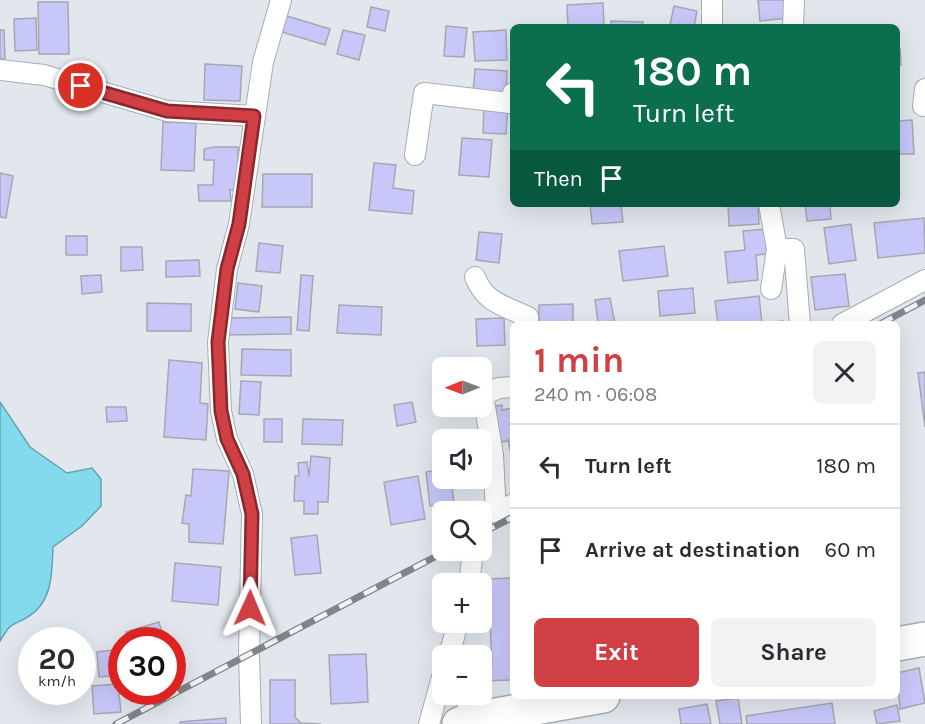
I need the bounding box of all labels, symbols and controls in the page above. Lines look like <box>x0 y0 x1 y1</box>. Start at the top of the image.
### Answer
text: 180 m <box>633 46 752 96</box>
icon: left <box>534 48 612 126</box>
pin <box>55 60 106 111</box>
icon: arrive <box>64 69 97 102</box>
text: Turn left <box>633 97 734 129</box>
icon: arrive <box>595 162 628 195</box>
text: Then <box>534 166 583 192</box>
text: 1 min <box>534 339 624 381</box>
button: close <box>813 341 876 404</box>
north arrow <box>432 357 492 417</box>
map controls <box>432 357 492 705</box>
text: 240 m · 06:08 <box>534 383 657 406</box>
button: sound <box>432 429 492 489</box>
icon: left <box>534 450 567 483</box>
text: Turn left <box>585 453 672 479</box>
text: 180 m <box>816 453 876 479</box>
button: search <box>432 501 492 561</box>
icon: arrive <box>534 534 567 567</box>
text: Arrive at destination <box>585 537 800 563</box>
text: 60 m <box>825 537 876 563</box>
button: + <box>432 573 492 633</box>
position arrow <box>218 576 282 640</box>
button: Exit <box>534 618 699 687</box>
button: Share <box>711 618 876 687</box>
speed limit sign: 30 <box>108 627 186 705</box>
text: 20 <box>38 641 76 677</box>
button: − <box>432 645 492 705</box>
text: km/h <box>38 672 76 690</box>

